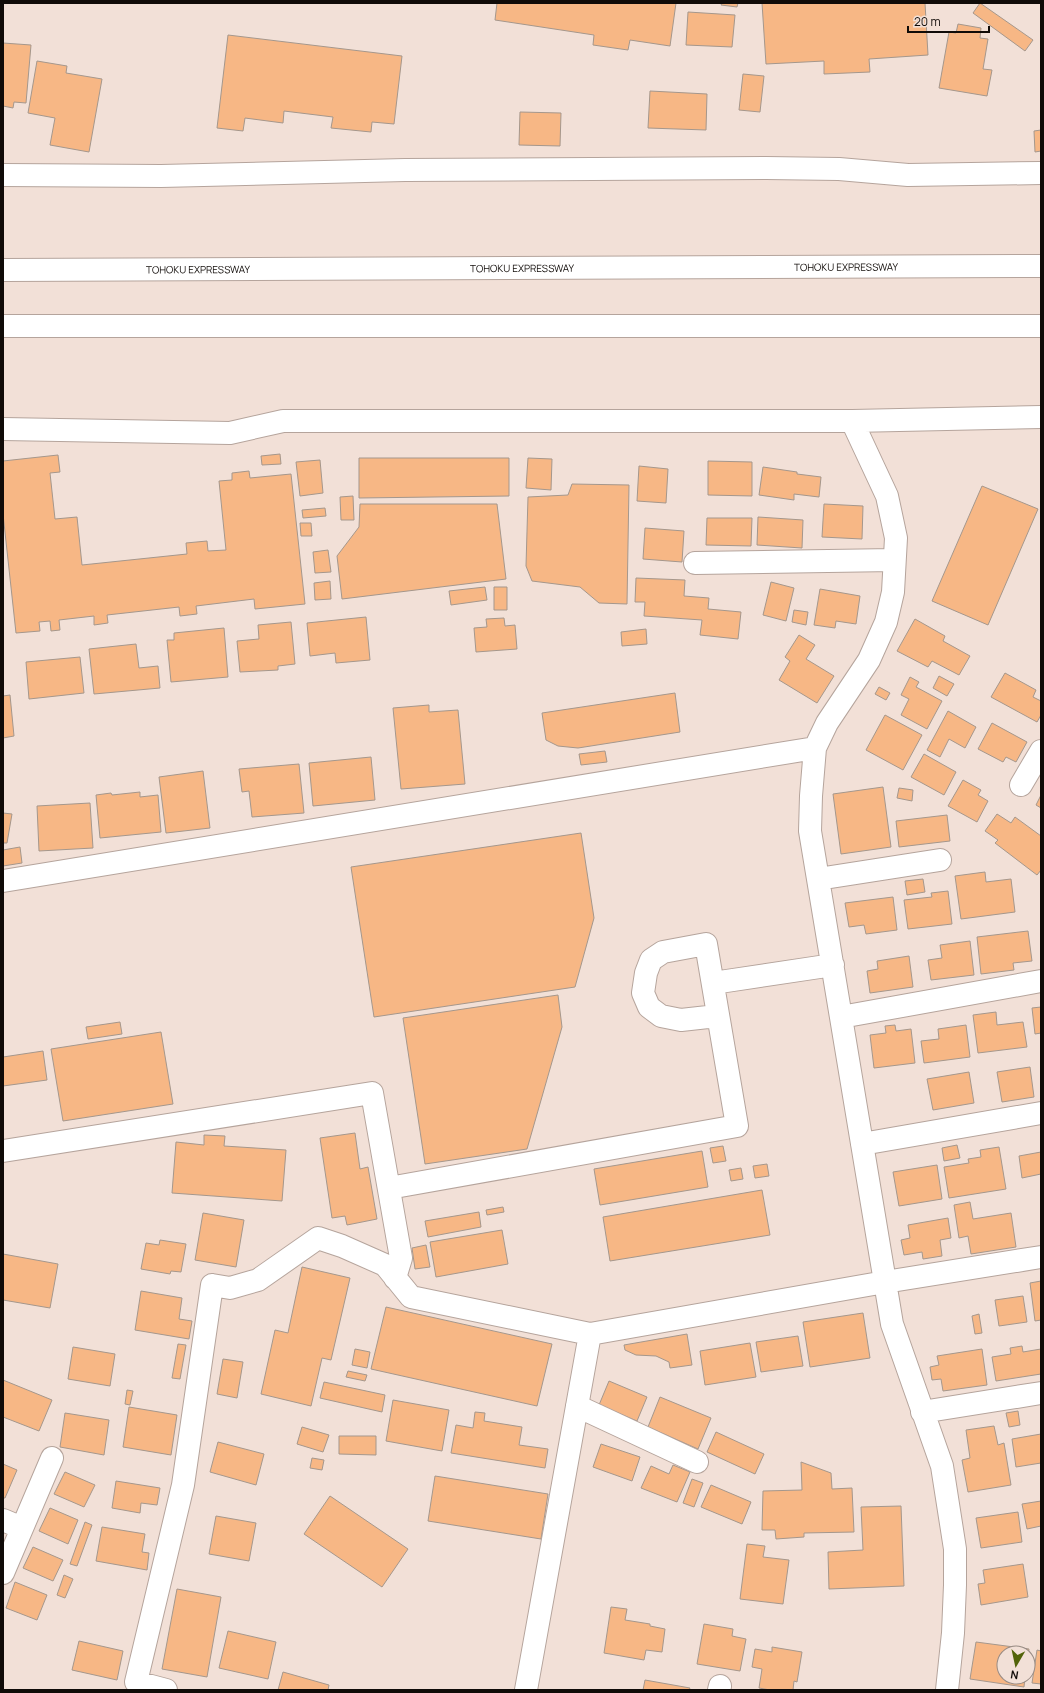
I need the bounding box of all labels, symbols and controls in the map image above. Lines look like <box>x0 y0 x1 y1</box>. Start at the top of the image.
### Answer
scale bar <box>908 8 989 34</box>
text: 20 m <box>914 13 941 30</box>
street label: TOHOKU EXPRESSWAY <box>794 260 899 274</box>
street label: TOHOKU EXPRESSWAY <box>470 261 575 275</box>
street label: TOHOKU EXPRESSWAY <box>146 262 251 276</box>
north arrow <box>996 1645 1036 1685</box>
text: N <box>1009 1667 1019 1683</box>

